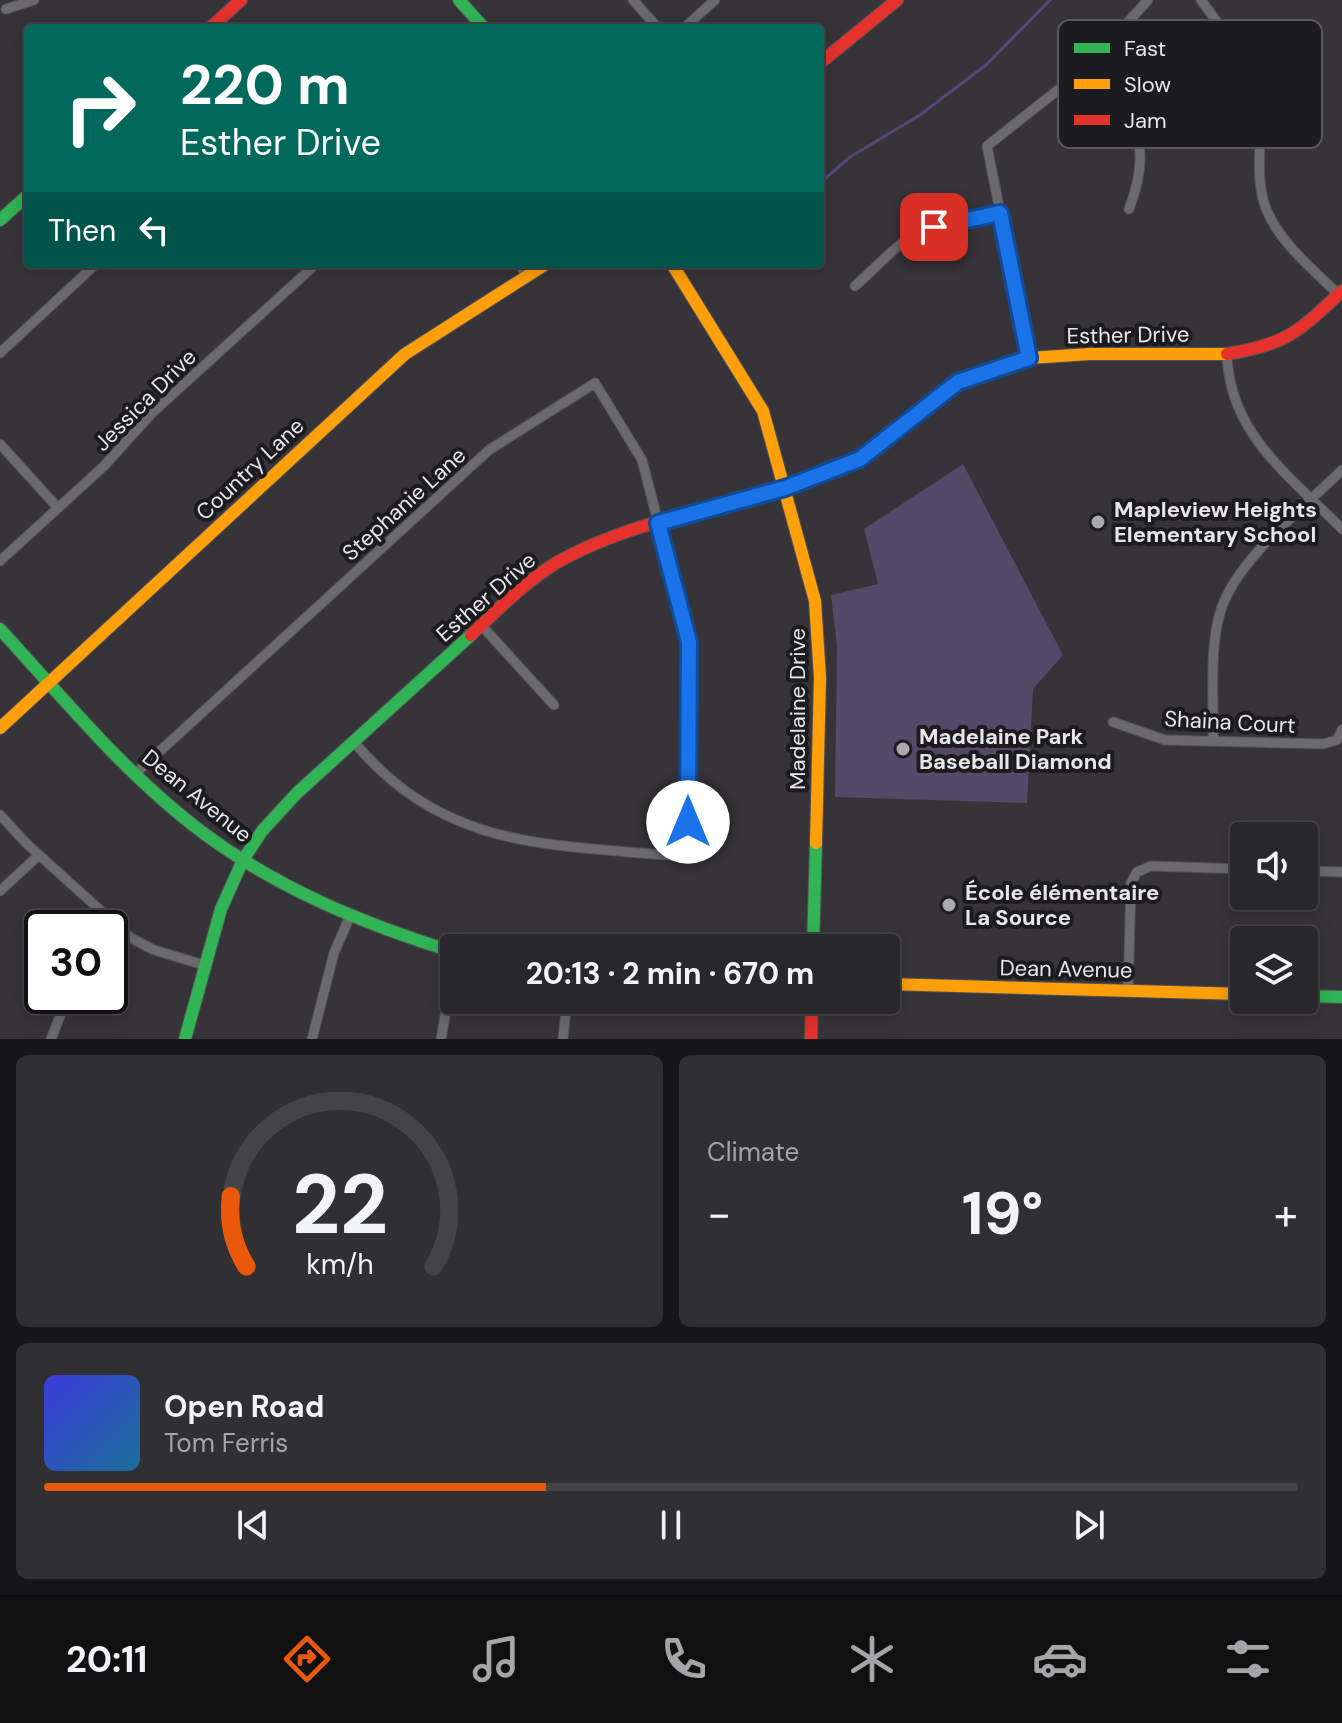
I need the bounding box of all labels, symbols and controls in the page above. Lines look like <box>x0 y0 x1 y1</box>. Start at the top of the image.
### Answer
legend <box>1058 20 1322 148</box>
text: Fast <box>1124 34 1166 63</box>
text: 220 m <box>180 48 350 121</box>
icon: right <box>48 56 152 160</box>
text: Slow <box>1124 70 1171 99</box>
text: Jam <box>1124 106 1167 135</box>
text: Esther Drive <box>180 119 381 166</box>
pin <box>900 193 968 261</box>
icon: arrive <box>912 205 956 249</box>
icon: left <box>132 208 176 252</box>
text: Then <box>48 211 116 250</box>
street label: Esther Drive <box>1066 319 1190 351</box>
street label: Jessica Drive <box>88 343 202 457</box>
street label: Country Lane <box>190 411 310 527</box>
street label: Stephanie Lane <box>336 441 472 567</box>
place label: Mapleview Heights Elementary School <box>1114 495 1317 549</box>
marker: Mapleview Heights Elementary School <box>1089 513 1107 531</box>
street label: Esther Drive <box>430 546 542 648</box>
street label: Madelaine Drive <box>783 628 812 790</box>
street label: Shaina Court <box>1164 704 1296 740</box>
place label: Madelaine Park Baseball Diamond <box>919 722 1112 776</box>
marker: Madelaine Park Baseball Diamond <box>894 740 912 758</box>
street label: Dean Avenue <box>136 743 258 849</box>
position arrow <box>646 780 730 864</box>
map controls <box>1230 822 1318 1014</box>
button: sound <box>1230 822 1318 910</box>
place label: École élémentaire La Source <box>965 878 1159 932</box>
marker: École élémentaire La Source <box>940 896 958 914</box>
speed limit sign: 30 <box>24 910 128 1014</box>
button: layers <box>1230 926 1318 1014</box>
street label: Dean Avenue <box>999 953 1133 985</box>
text: 20:13 · 2 min · 670 m <box>526 954 814 993</box>
text: Climate <box>707 1135 799 1169</box>
text: 22 <box>292 1150 387 1259</box>
text: 19° <box>962 1174 1043 1253</box>
text: − <box>707 1185 731 1243</box>
text: + <box>1274 1185 1298 1243</box>
text: km/h <box>306 1246 373 1283</box>
text: Open Road <box>164 1387 324 1426</box>
text: Tom Ferris <box>164 1426 288 1460</box>
icon: previous <box>231 1503 275 1547</box>
icon: pause <box>649 1503 693 1547</box>
icon: next <box>1067 1503 1111 1547</box>
icon: directions <box>279 1631 335 1687</box>
icon: music <box>468 1631 524 1687</box>
icon: phone <box>656 1631 712 1687</box>
icon: climate <box>844 1631 900 1687</box>
icon: car <box>1032 1631 1088 1687</box>
icon: filters <box>1220 1631 1276 1687</box>
text: 20:11 <box>66 1636 147 1683</box>

